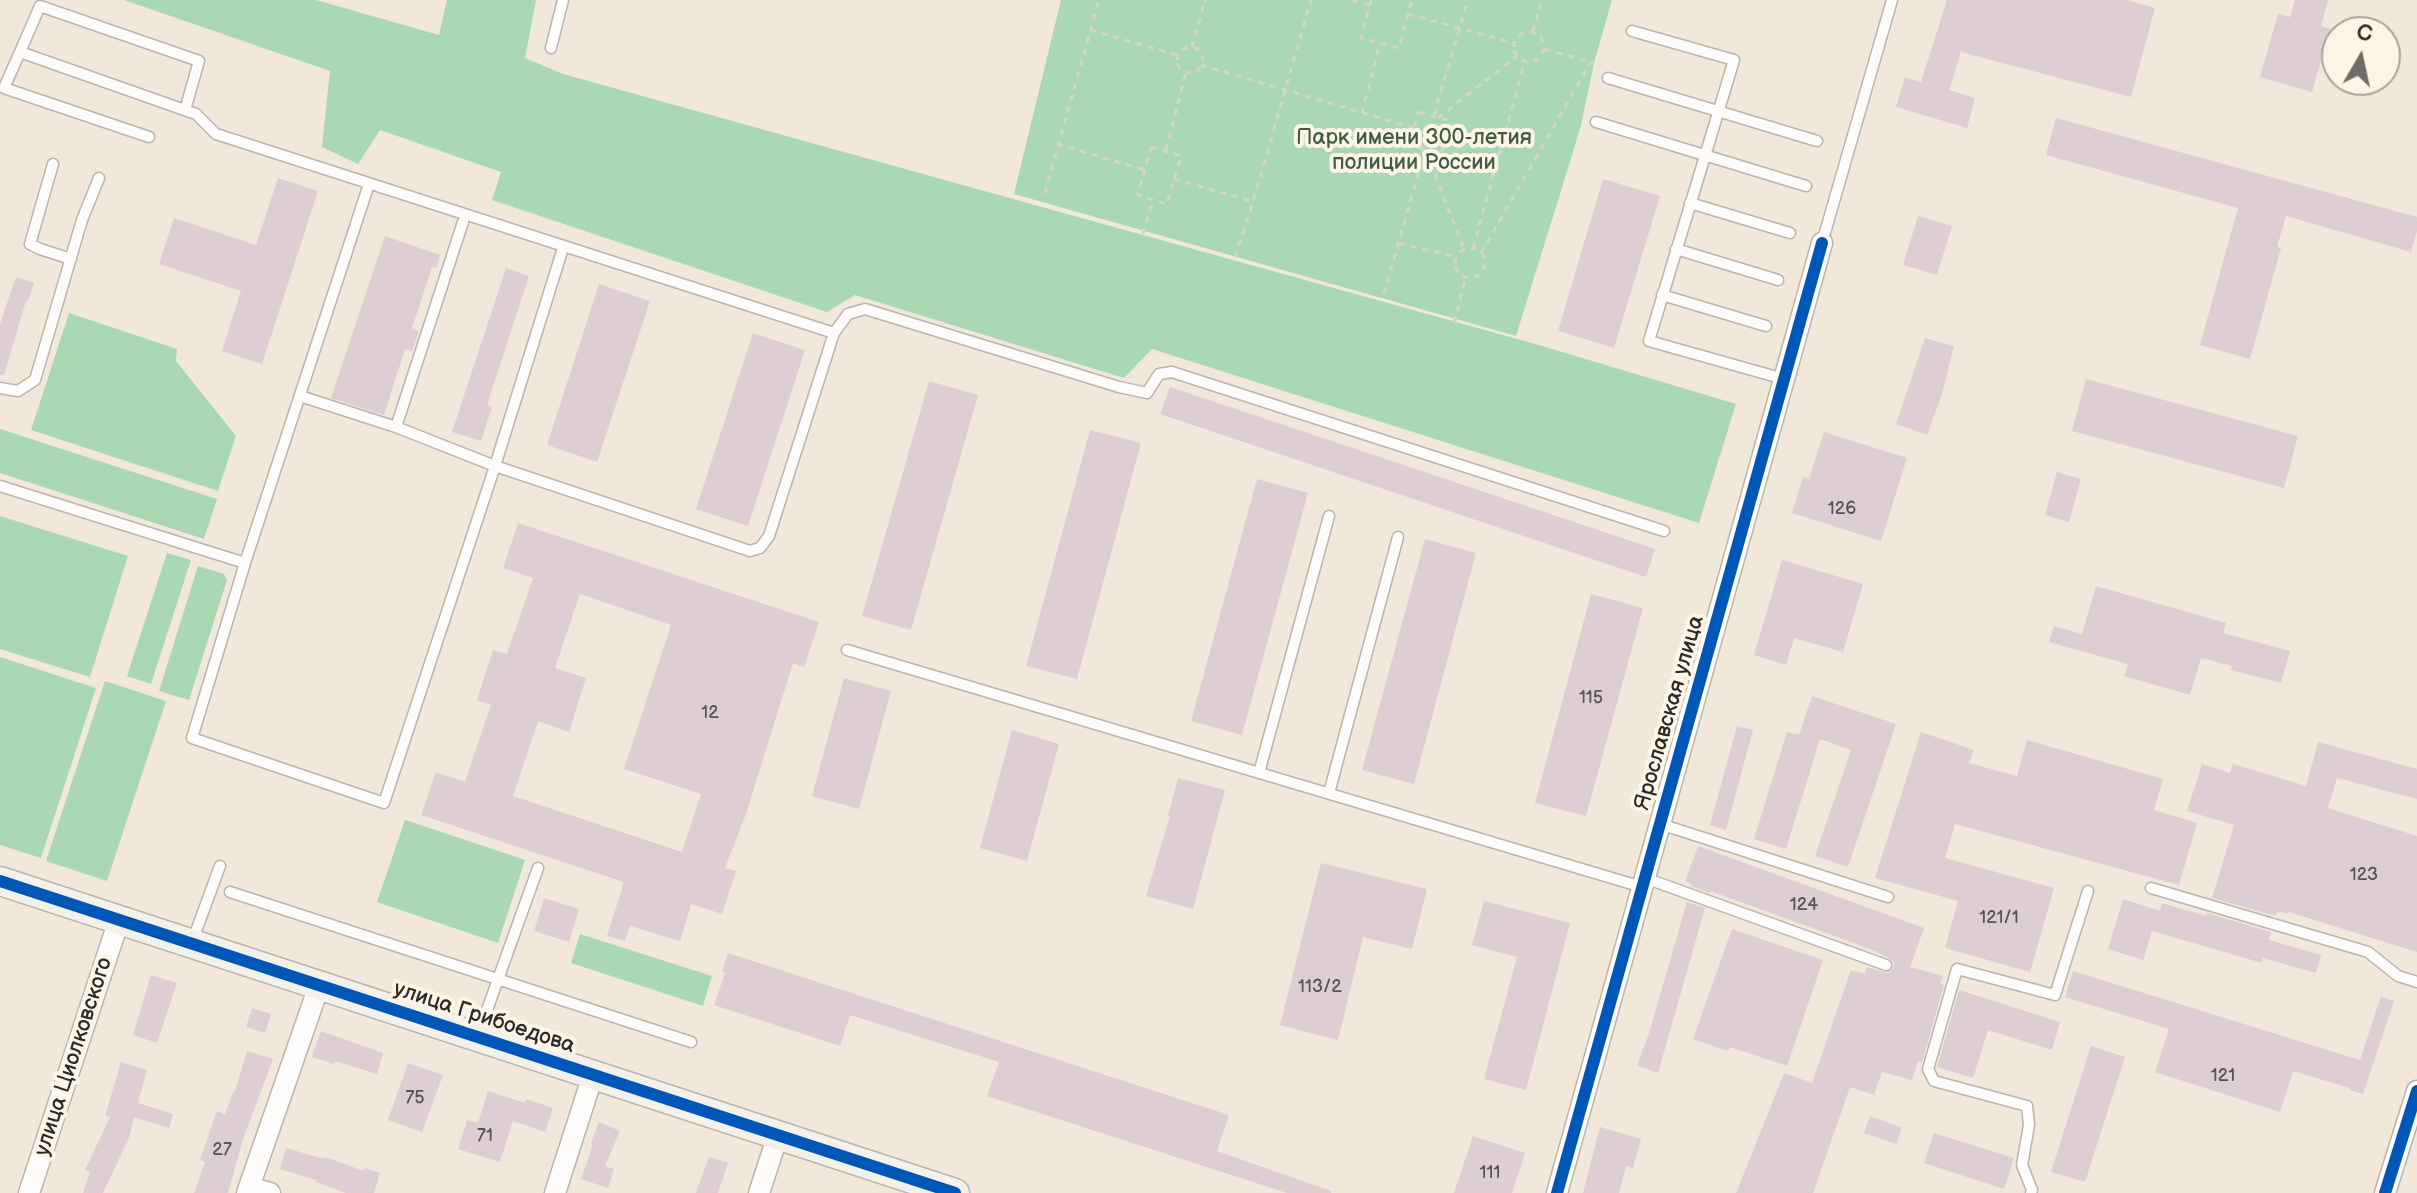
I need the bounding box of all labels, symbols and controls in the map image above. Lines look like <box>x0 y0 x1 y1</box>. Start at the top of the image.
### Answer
north arrow <box>2321 16 2401 96</box>
text: С <box>2355 19 2374 48</box>
park label: Парк имени 300-летия полиции России <box>1296 125 1532 176</box>
house number: 126 <box>1828 498 1856 520</box>
street label: Ярославская улица <box>1630 613 1710 813</box>
house number: 115 <box>1579 687 1603 709</box>
house number: 12 <box>701 702 719 724</box>
house number: 123 <box>2350 864 2378 886</box>
house number: 124 <box>1790 894 1818 916</box>
house number: 121/1 <box>1979 907 2019 929</box>
street label: улица Циолковского <box>29 954 119 1160</box>
street label: улица Грибоедова <box>390 976 578 1060</box>
house number: 113/2 <box>1298 976 1342 998</box>
house number: 121 <box>2211 1065 2235 1087</box>
house number: 75 <box>405 1087 425 1109</box>
house number: 71 <box>477 1125 493 1147</box>
house number: 27 <box>212 1139 232 1161</box>
house number: 111 <box>1480 1162 1500 1184</box>

